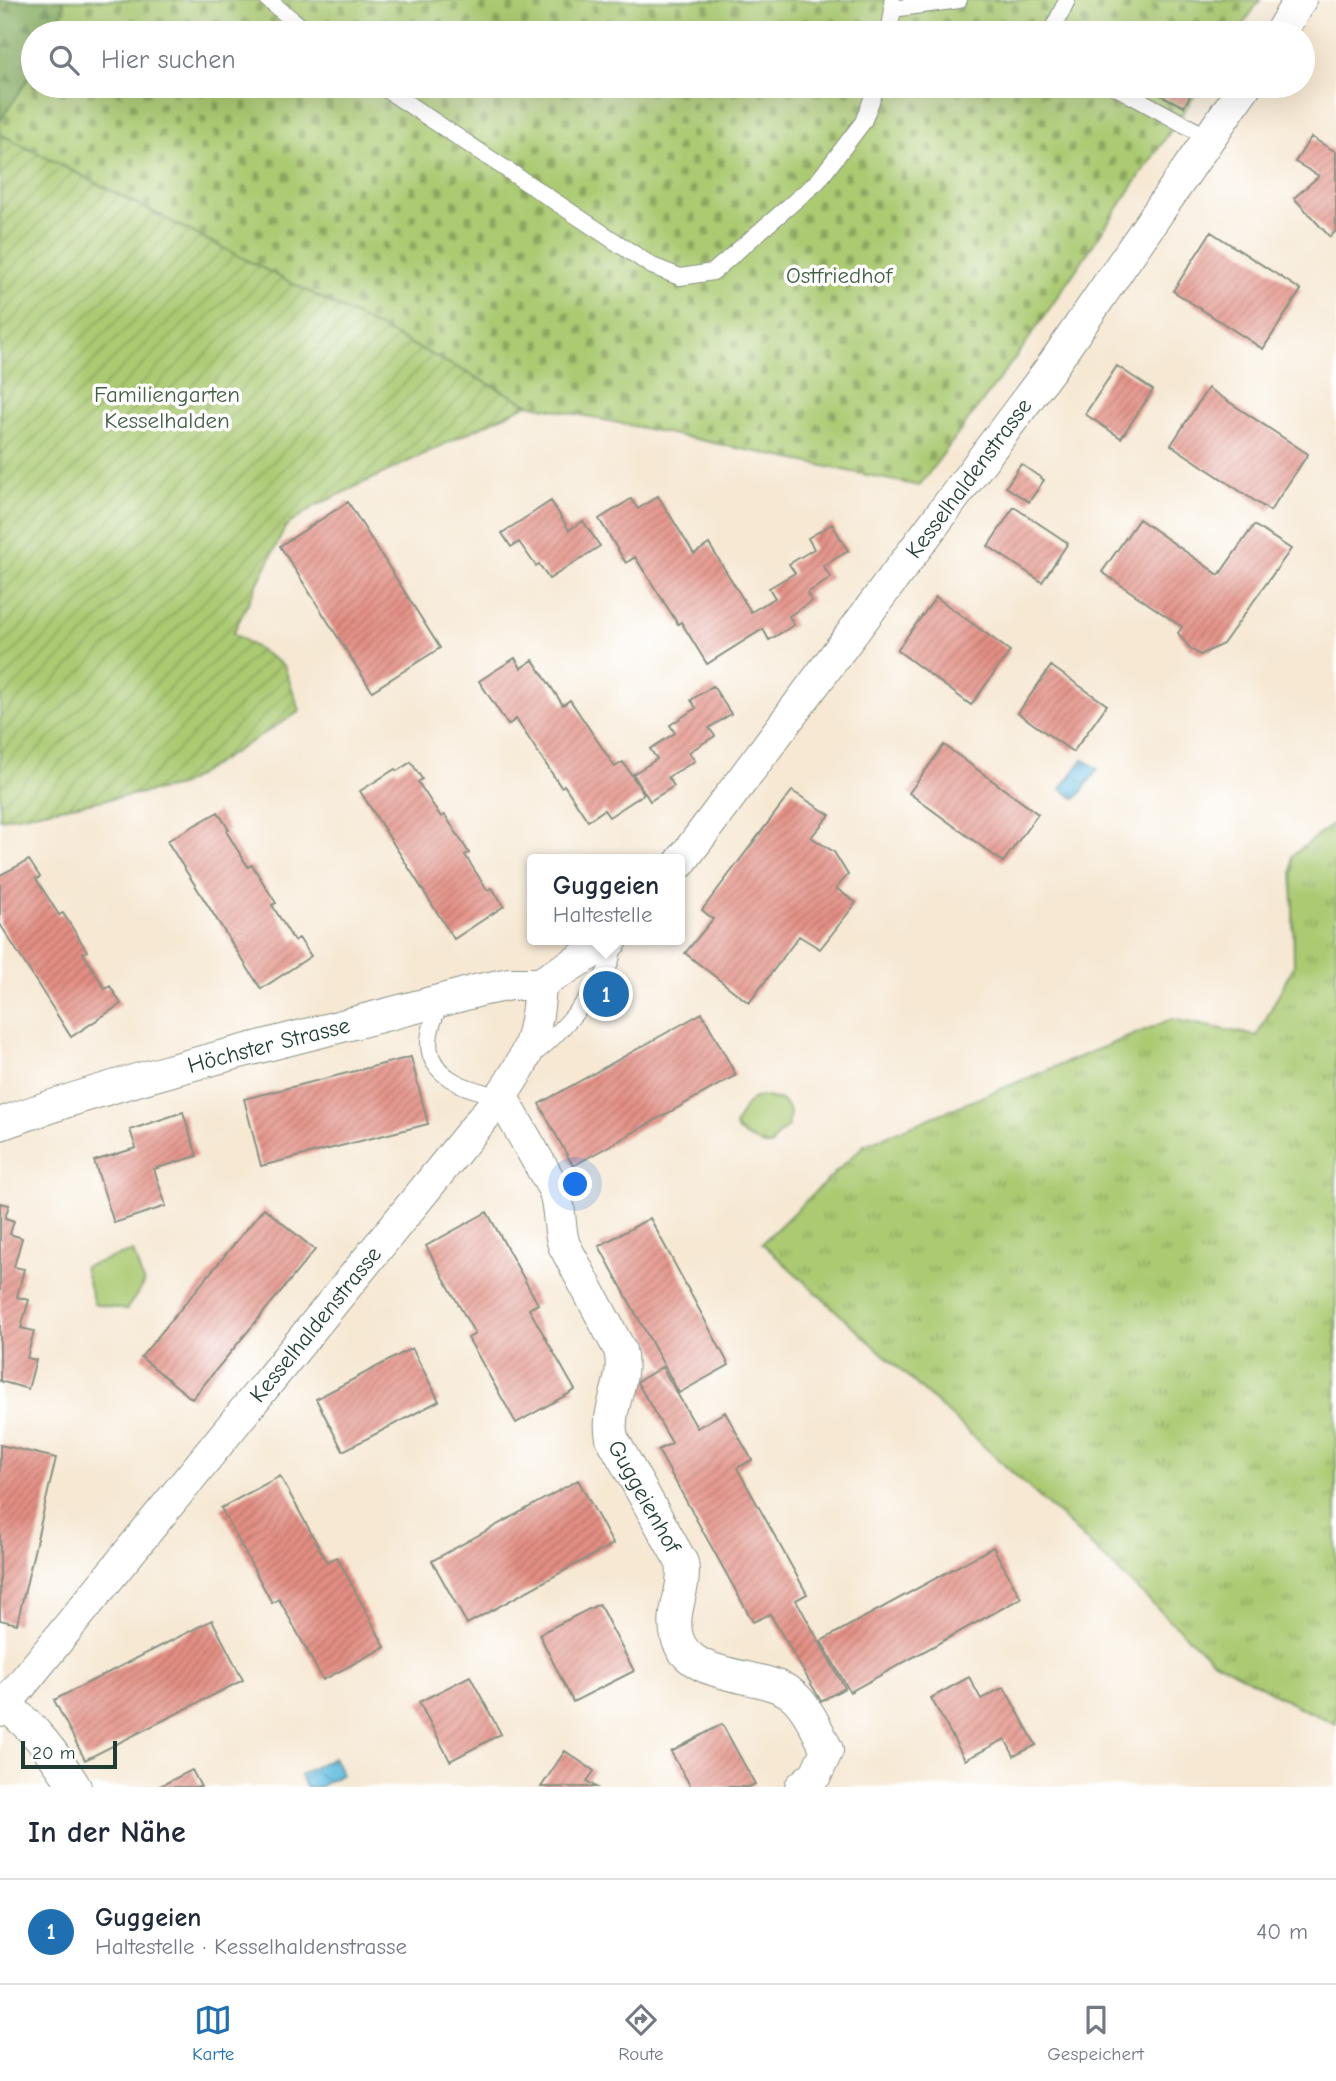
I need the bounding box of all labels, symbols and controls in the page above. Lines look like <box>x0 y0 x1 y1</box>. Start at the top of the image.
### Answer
search box <box>21 21 1315 98</box>
icon: search <box>45 41 83 79</box>
text: Hier suchen <box>101 45 236 75</box>
park label: Ostfriedhof <box>786 262 894 289</box>
park label: Familiengarten Kesselhalden <box>94 381 240 434</box>
street label: Kesselhaldenstrasse <box>900 393 1037 564</box>
popup <box>527 854 685 945</box>
text: Guggeien <box>553 871 659 901</box>
text: Haltestelle <box>553 901 652 928</box>
pin: 1 <box>583 968 629 1020</box>
street label: Höchster Strasse <box>184 1012 353 1079</box>
your location <box>558 1167 592 1201</box>
street label: Kesselhaldenstrasse <box>244 1241 387 1408</box>
street label: Guggeienhof <box>602 1435 687 1559</box>
scale bar <box>21 1738 117 1770</box>
text: 20 m <box>32 1742 76 1764</box>
text: In der Nähe <box>28 1815 186 1850</box>
text: Guggeien <box>95 1903 201 1933</box>
text: 1 <box>46 1918 56 1945</box>
text: 40 m <box>1256 1918 1308 1945</box>
text: Haltestelle · Kesselhaldenstrasse <box>95 1933 407 1960</box>
tab: Karte <box>192 2001 234 2065</box>
tab: Route <box>618 2001 663 2065</box>
tab: Gespeichert <box>1047 2001 1144 2065</box>

